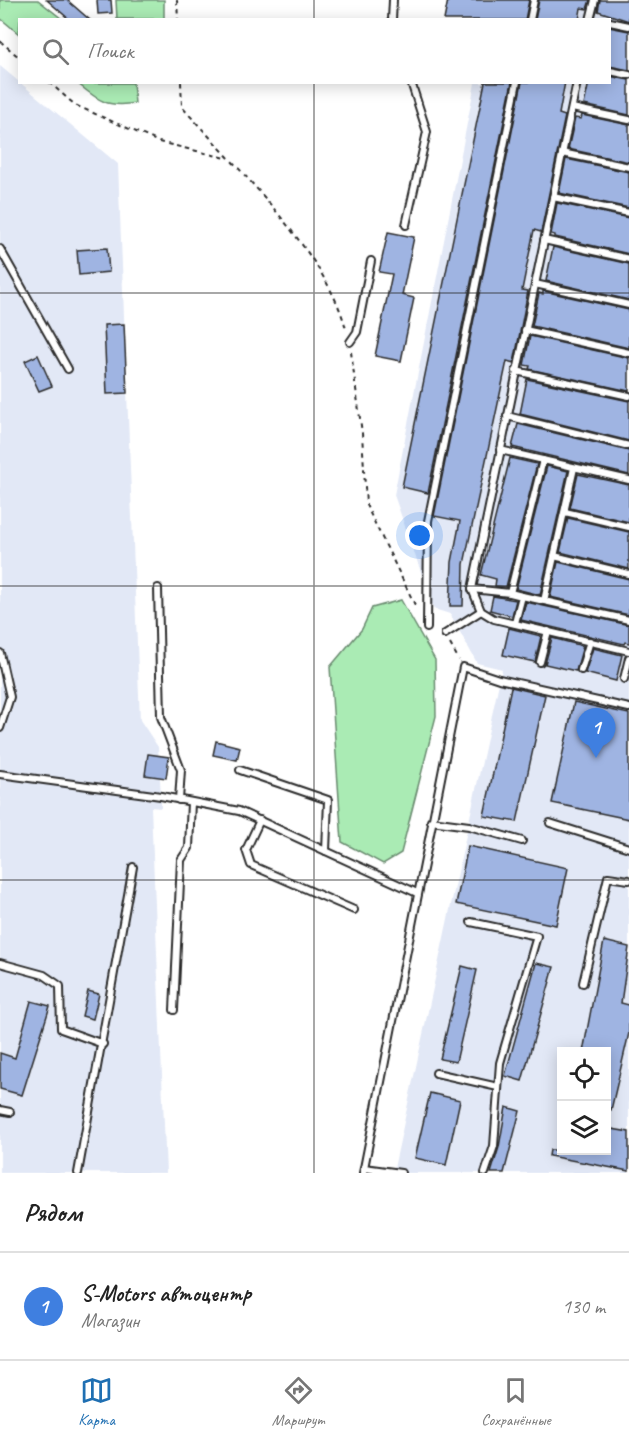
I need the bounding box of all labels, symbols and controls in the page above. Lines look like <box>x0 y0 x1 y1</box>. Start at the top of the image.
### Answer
search box <box>18 18 611 84</box>
icon: search <box>39 35 72 68</box>
text: Поиск <box>87 37 133 65</box>
your location <box>405 521 434 550</box>
pin: 1 <box>576 708 616 758</box>
map controls <box>557 1047 611 1155</box>
button: locate <box>557 1047 611 1101</box>
button: layers <box>557 1101 611 1155</box>
text: Рядом <box>24 1196 82 1229</box>
text: S-Motors автоцентр <box>81 1280 251 1308</box>
text: 1 <box>39 1294 48 1319</box>
text: 130 m <box>562 1294 605 1319</box>
text: Магазин <box>81 1308 139 1333</box>
tab: Карта <box>78 1374 115 1430</box>
tab: Маршрут <box>272 1374 324 1430</box>
tab: Сохранённые <box>481 1374 551 1430</box>

